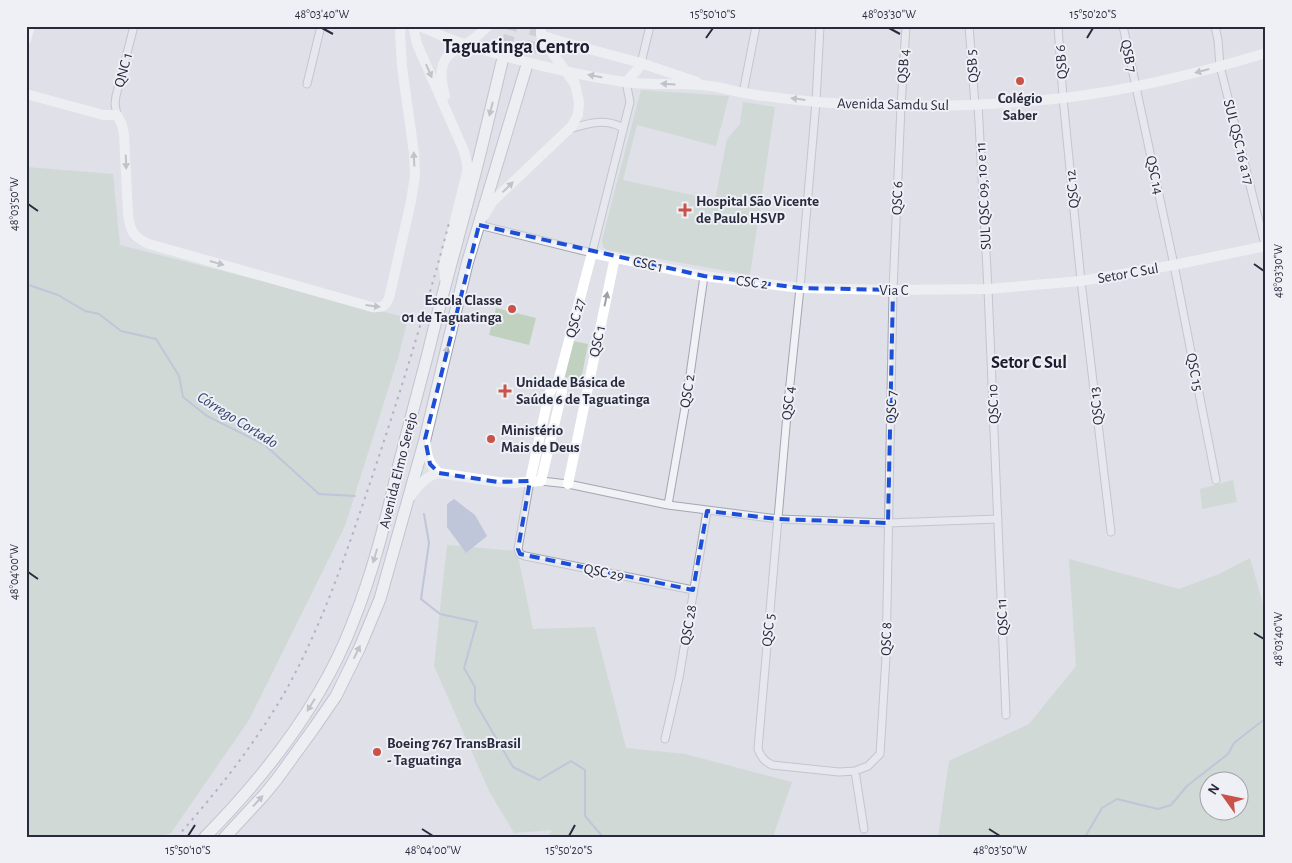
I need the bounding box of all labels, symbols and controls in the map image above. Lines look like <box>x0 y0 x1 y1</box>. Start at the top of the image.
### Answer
text: 48°03'40"W <box>295 8 350 20</box>
text: 15°50'10"S <box>690 8 736 20</box>
text: 48°03'30"W <box>862 8 916 20</box>
text: 15°50'20"S <box>1070 8 1117 20</box>
district label: Taguatinga Centro <box>442 37 590 57</box>
street label: QSB 7 <box>1118 38 1139 74</box>
street label: QSB 6 <box>1053 44 1070 80</box>
street label: QSB 4 <box>895 48 912 84</box>
street label: QSB 5 <box>964 49 981 83</box>
street label: QNC 1 <box>112 51 135 89</box>
one-way arrow <box>426 64 434 78</box>
one-way arrow <box>1195 67 1210 75</box>
one-way arrow <box>586 72 602 80</box>
marker: Colégio Saber <box>1014 75 1026 87</box>
one-way arrow <box>659 79 675 87</box>
place label: Colégio Saber <box>998 91 1042 123</box>
one-way arrow <box>789 95 805 103</box>
street label: Avenida Samdu Sul <box>837 96 949 113</box>
street label: SUL QSC 16 a 17 <box>1221 98 1256 186</box>
one-way arrow <box>487 101 495 116</box>
street label: SUL QSC 09, 10 e 11 <box>973 142 994 250</box>
one-way arrow <box>410 151 418 167</box>
one-way arrow <box>122 154 130 170</box>
street label: QSC 14 <box>1143 154 1166 196</box>
street label: QSC 12 <box>1063 169 1082 209</box>
text: 48°03'50"W <box>8 177 20 231</box>
one-way arrow <box>502 181 514 193</box>
street label: QSC 6 <box>889 181 906 215</box>
place label: Hospital São Vicente de Paulo HSVP <box>696 194 819 226</box>
marker: Hospital São Vicente de Paulo HSVP <box>678 203 692 217</box>
text: 48°03'30"W <box>1272 244 1284 298</box>
street label: CSC 1 <box>632 254 664 275</box>
one-way arrow <box>209 259 224 267</box>
street label: Setor C Sul <box>1096 261 1160 286</box>
street label: CSC 2 <box>735 273 769 292</box>
street label: Via C <box>879 283 909 298</box>
one-way arrow <box>602 291 610 306</box>
place label: Escola Classe 01 de Taguatinga <box>401 293 502 325</box>
street label: QSC 27 <box>563 297 588 339</box>
one-way arrow <box>366 302 382 310</box>
marker: Escola Classe 01 de Taguatinga <box>506 303 518 315</box>
street label: QSC 1 <box>587 324 608 358</box>
one-way arrow <box>442 346 450 361</box>
street label: QSC 15 <box>1183 352 1206 392</box>
district label: Setor C Sul <box>991 354 1067 372</box>
street label: QSC 2 <box>677 373 698 409</box>
place label: Unidade Básica de Saúde 6 de Taguatinga <box>516 375 650 407</box>
marker: Unidade Básica de Saúde 6 de Taguatinga <box>498 384 512 398</box>
street label: QSC 10 <box>985 384 1002 424</box>
street label: QSC 4 <box>779 385 798 421</box>
street label: QSC 13 <box>1087 386 1106 426</box>
water label: Córrego Cortado <box>194 389 281 451</box>
street label: QSC 7 <box>884 390 899 424</box>
street label: Avenida Elmo Serejo <box>377 410 420 530</box>
place label: Ministério Mais de Deus <box>501 423 580 455</box>
marker: Ministério Mais de Deus <box>485 433 497 445</box>
text: 48°04'00"W <box>8 544 20 600</box>
one-way arrow <box>371 549 379 564</box>
street label: QSC 29 <box>582 561 625 584</box>
street label: QSC 11 <box>994 598 1011 636</box>
street label: QSC 28 <box>678 604 699 647</box>
text: 48°03'40"W <box>1272 611 1284 666</box>
street label: QSC 5 <box>760 613 777 647</box>
street label: QSC 8 <box>879 622 894 656</box>
one-way arrow <box>353 645 361 659</box>
one-way arrow <box>306 698 315 711</box>
place label: Boeing 767 TransBrasil - Taguatinga <box>387 736 521 768</box>
marker: Boeing 767 TransBrasil - Taguatinga <box>371 746 383 758</box>
north arrow <box>1200 770 1250 820</box>
text: N <box>1205 782 1222 797</box>
one-way arrow <box>252 796 264 808</box>
text: 15°50'10"S <box>165 844 211 856</box>
text: 48°04'00"W <box>405 844 461 856</box>
text: 15°50'20"S <box>546 844 593 856</box>
text: 48°03'50"W <box>973 844 1027 856</box>

